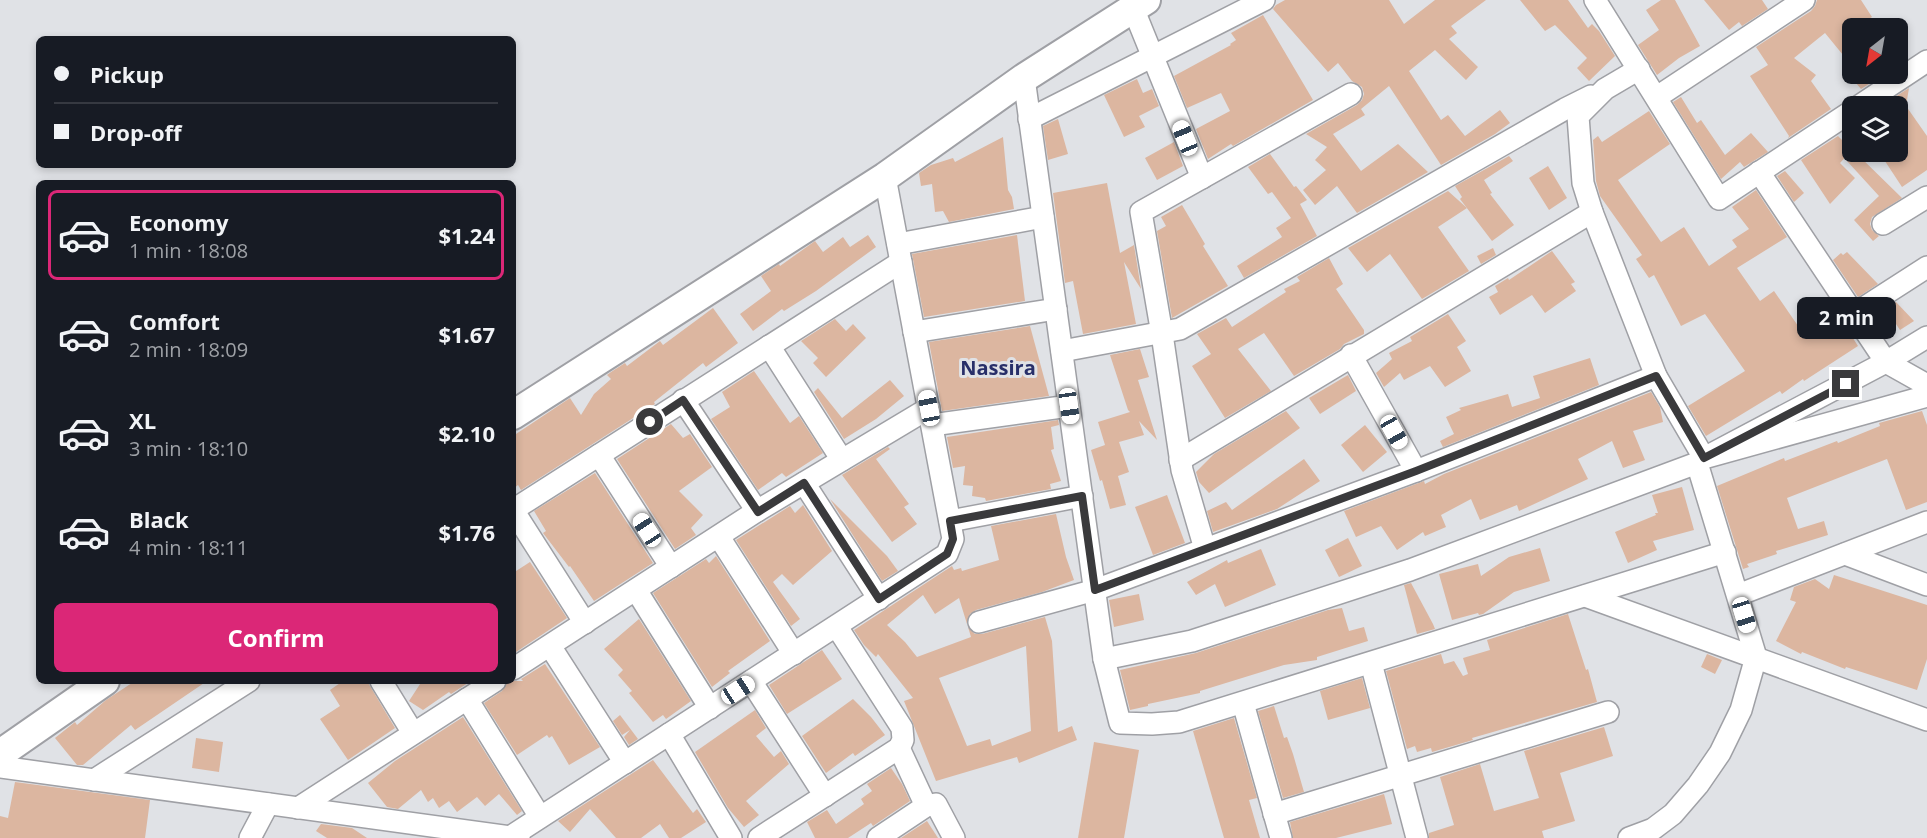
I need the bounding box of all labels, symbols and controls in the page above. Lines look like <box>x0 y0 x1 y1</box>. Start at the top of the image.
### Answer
north arrow <box>1842 18 1908 84</box>
map controls <box>1842 18 1908 162</box>
text: Pickup <box>90 59 164 89</box>
button: layers <box>1842 96 1908 162</box>
text: Drop-off <box>90 117 182 147</box>
car <box>1170 118 1200 158</box>
text: Economy <box>129 207 228 237</box>
icon: car <box>57 208 111 262</box>
text: $1.24 <box>438 220 495 250</box>
text: 1 min · 18:08 <box>129 237 248 264</box>
callout: 2 min <box>1796 297 1896 339</box>
text: 2 min <box>1819 304 1874 331</box>
text: Comfort <box>129 306 220 336</box>
icon: car <box>57 307 111 361</box>
text: $1.67 <box>438 319 495 349</box>
text: 2 min · 18:09 <box>129 336 248 363</box>
district label: Nassira <box>960 354 1036 381</box>
route end <box>1832 370 1859 397</box>
car <box>1058 387 1080 425</box>
car <box>917 389 941 427</box>
text: XL <box>129 405 156 435</box>
icon: car <box>57 406 111 460</box>
route start <box>636 408 663 435</box>
car <box>1377 412 1411 452</box>
text: $2.10 <box>438 418 495 448</box>
text: 3 min · 18:10 <box>129 435 248 462</box>
text: Black <box>129 504 189 534</box>
icon: car <box>57 505 111 559</box>
car <box>630 510 664 550</box>
text: $1.76 <box>438 517 495 547</box>
text: 4 min · 18:11 <box>129 534 248 561</box>
car <box>1730 595 1758 635</box>
button: Confirm <box>54 603 498 672</box>
car <box>718 673 758 707</box>

